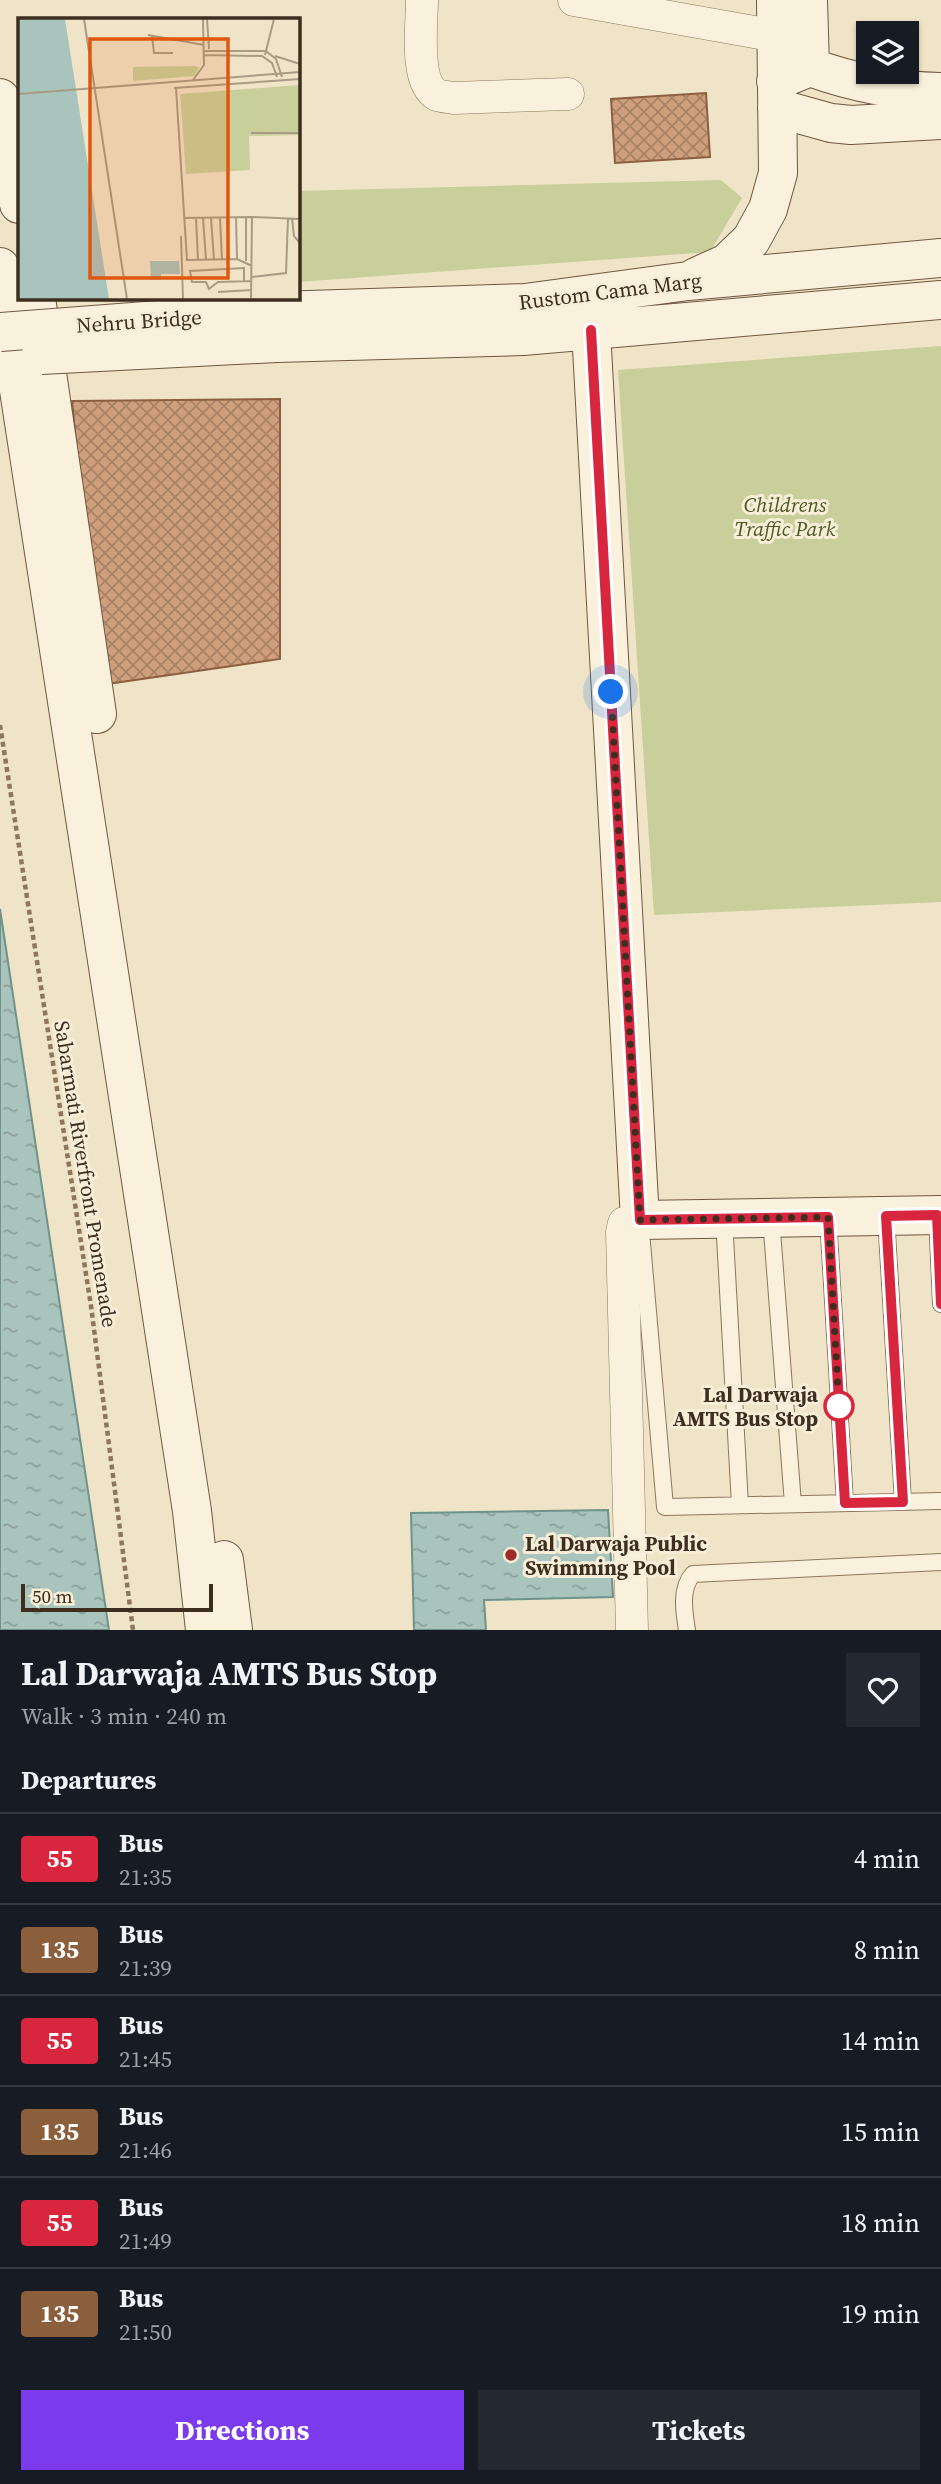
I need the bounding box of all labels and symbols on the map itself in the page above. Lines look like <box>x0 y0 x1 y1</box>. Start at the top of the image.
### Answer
inset map <box>18 18 299 299</box>
street label: Rustom Cama Marg <box>517 265 703 317</box>
street label: Nehru Bridge <box>75 302 203 340</box>
park label: Childrens Traffic Park <box>735 490 836 543</box>
your location <box>593 674 628 709</box>
street label: Sabarmati Riverfront Promenade <box>47 1019 125 1329</box>
place label: Lal Darwaja AMTS Bus Stop <box>673 1380 819 1433</box>
marker: Lal Darwaja AMTS Bus Stop <box>824 1391 854 1421</box>
place label: Lal Darwaja Public Swimming Pool <box>525 1529 707 1582</box>
marker: Lal Darwaja Public Swimming Pool <box>503 1547 519 1563</box>
scale bar <box>21 1581 214 1613</box>

